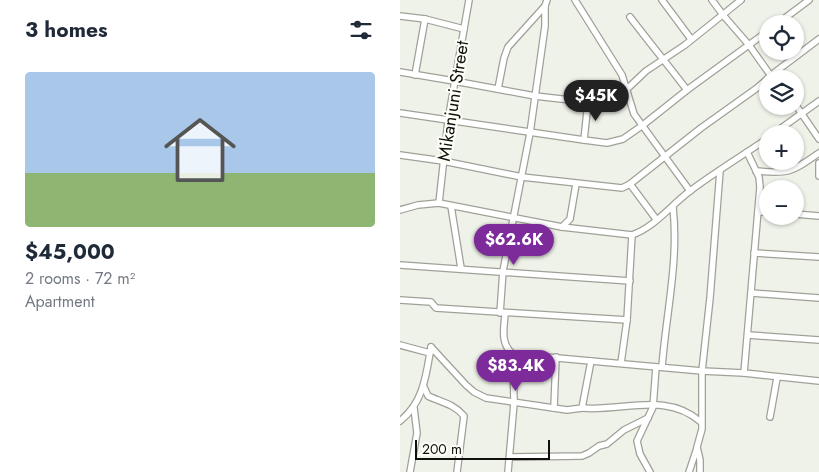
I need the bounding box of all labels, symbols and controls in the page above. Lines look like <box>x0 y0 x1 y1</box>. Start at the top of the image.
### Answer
text: 3 homes <box>25 15 108 45</box>
map controls <box>759 15 804 225</box>
button: locate <box>759 15 804 60</box>
icon: filters <box>347 16 375 44</box>
street label: Mikanjuni Street <box>431 38 475 163</box>
button: layers <box>759 70 804 115</box>
pin: $45K <box>566 80 626 122</box>
text: $45K <box>575 84 617 107</box>
icon: home <box>155 105 245 195</box>
button: + <box>759 125 804 170</box>
button: − <box>759 180 804 225</box>
pin: $62.6K <box>473 224 555 266</box>
text: $62.6K <box>485 228 543 251</box>
text: $45,000 <box>25 237 115 267</box>
text: 2 rooms · 72 m² <box>25 267 135 290</box>
text: Apartment <box>25 290 95 313</box>
pin: $83.4K <box>475 350 557 392</box>
text: $83.4K <box>487 354 545 377</box>
scale bar <box>415 437 550 460</box>
text: 200 m <box>422 439 462 459</box>

